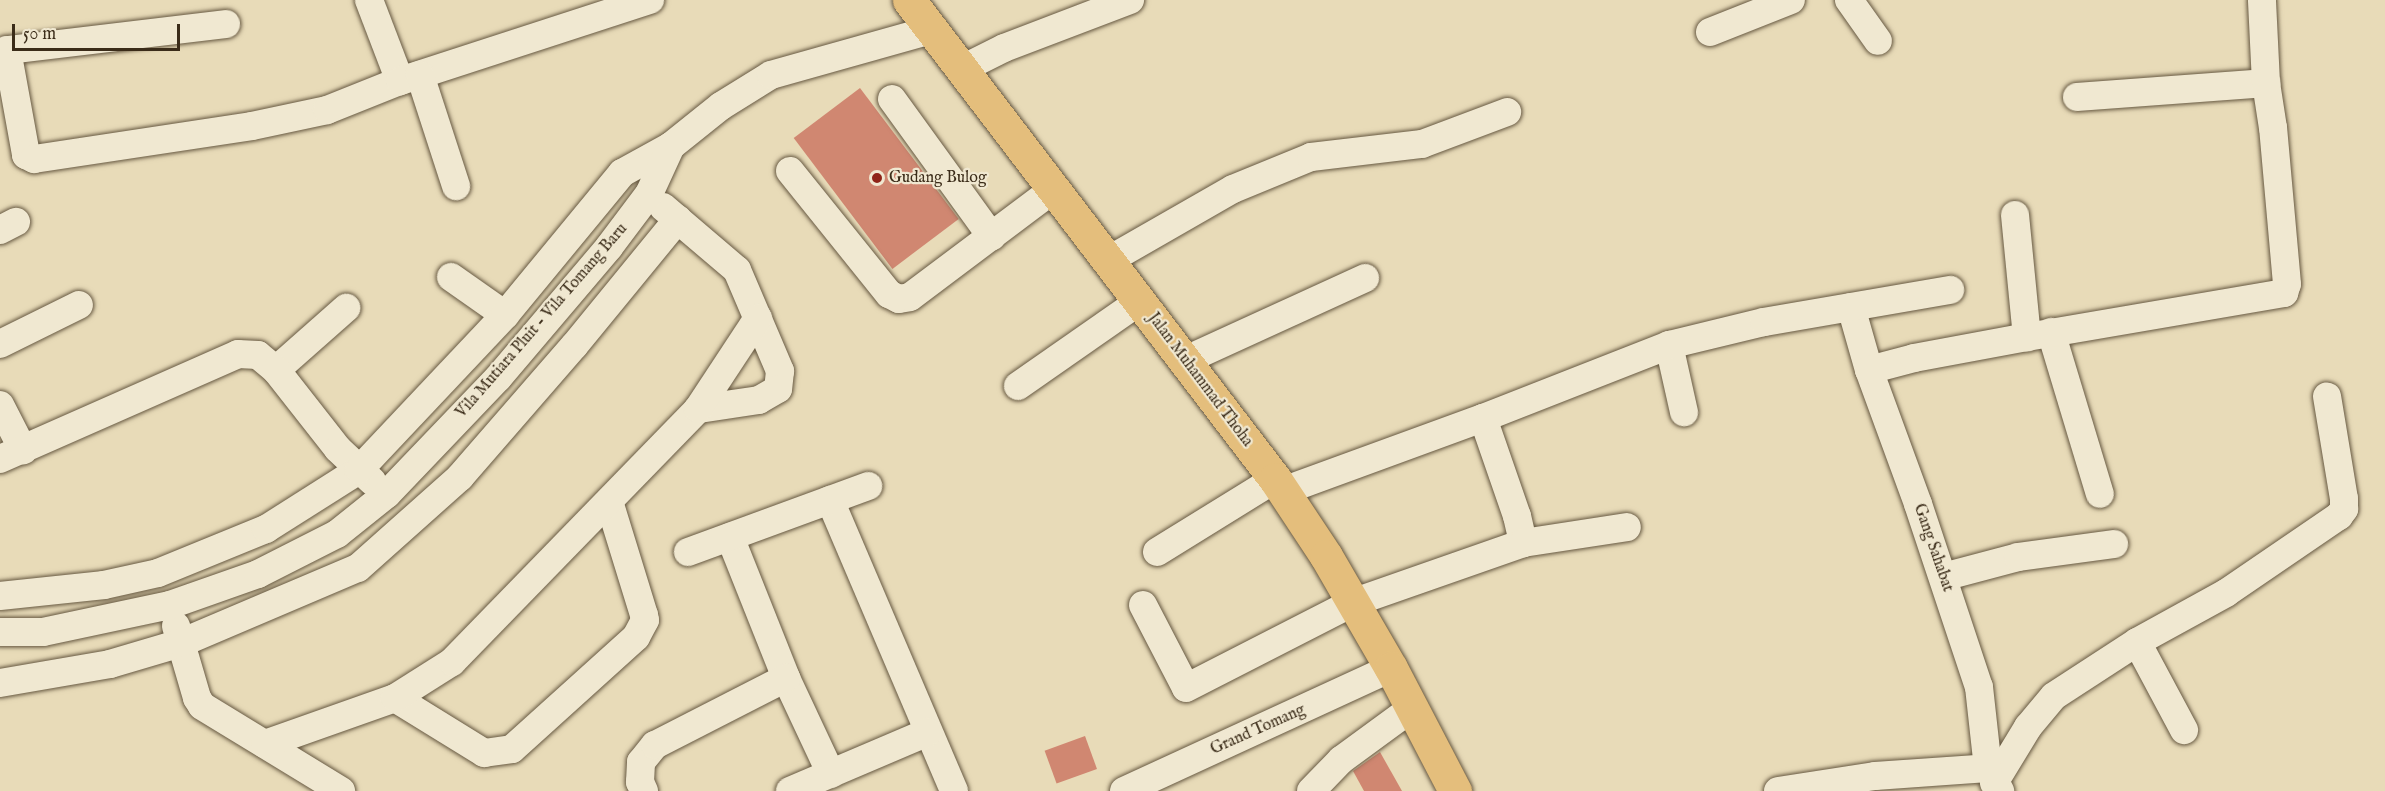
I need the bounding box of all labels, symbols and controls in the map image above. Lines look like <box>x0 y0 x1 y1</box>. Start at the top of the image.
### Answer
scale bar <box>15 12 183 50</box>
text: 50 m <box>23 23 56 46</box>
place label: Gudang Bulog <box>889 168 987 188</box>
marker: Gudang Bulog <box>870 171 884 185</box>
street label: Vila Mutiara Pluit - Vila Tomang Baru <box>452 220 632 422</box>
street label: Jalan Muhammad Thoha <box>1143 309 1257 451</box>
street label: Gang Sahabat <box>1909 501 1957 595</box>
street label: Grand Tomang <box>1208 701 1308 759</box>

